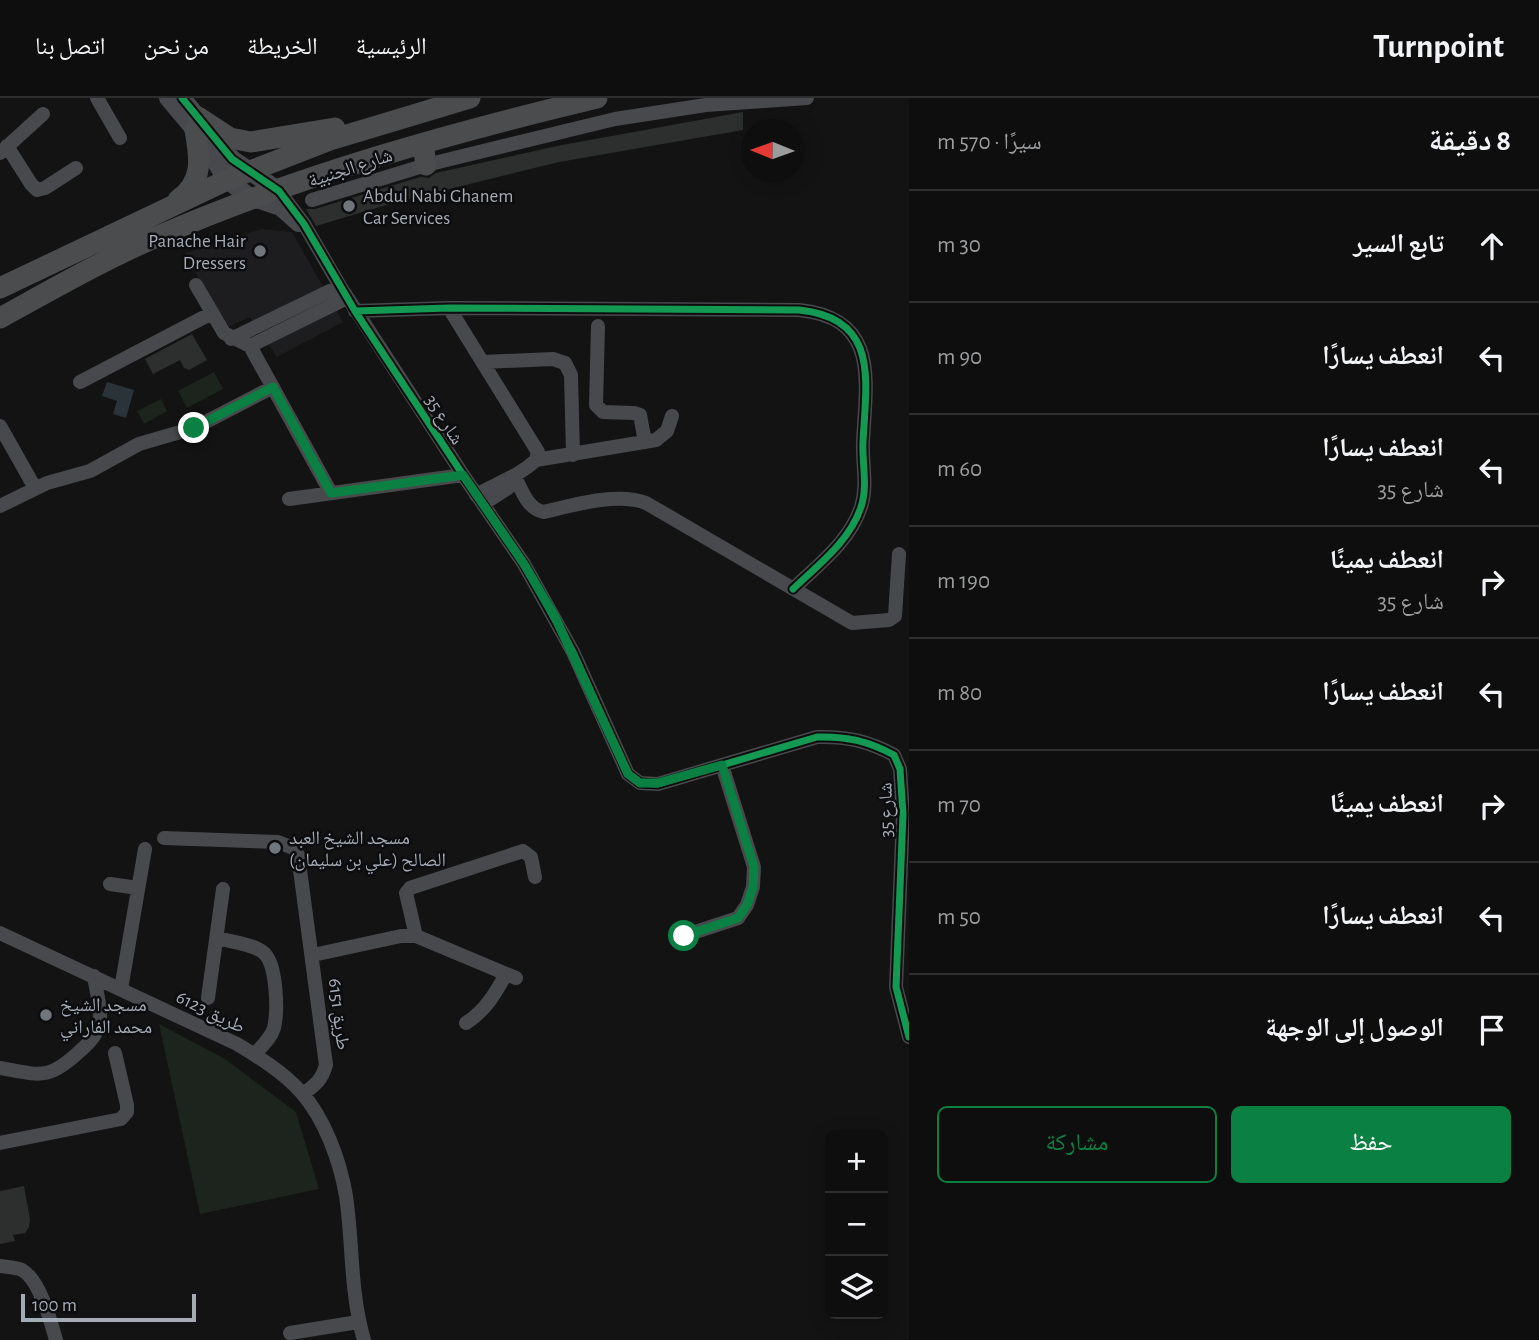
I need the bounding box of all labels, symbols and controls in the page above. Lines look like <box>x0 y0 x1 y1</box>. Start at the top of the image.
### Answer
text: Turnpoint <box>1373 31 1504 64</box>
text: اتصل بنا <box>35 35 105 59</box>
text: من نحن <box>143 35 209 59</box>
text: الخريطة <box>247 35 318 59</box>
text: الرئيسية <box>356 35 427 59</box>
north arrow <box>741 119 804 182</box>
text: 8 دقيقة <box>1429 126 1511 156</box>
text: سيرًا · 570 m <box>937 131 1042 154</box>
street label: شارع الجنبية <box>306 146 395 192</box>
place label: Abdul Nabi Ghanem Car Services <box>363 187 513 228</box>
marker: Abdul Nabi Ghanem Car Services <box>341 198 357 214</box>
icon: ahead <box>1473 227 1511 265</box>
text: تابع السير <box>1353 231 1444 257</box>
place label: Panache Hair Dressers <box>148 232 246 273</box>
text: 30 m <box>937 234 981 257</box>
marker: Panache Hair Dressers <box>252 243 268 259</box>
icon: left <box>1473 339 1511 377</box>
text: انعطف يسارًا <box>1322 343 1444 369</box>
text: 90 m <box>937 346 982 369</box>
street label: شارع 35 <box>420 392 467 449</box>
route end <box>178 412 209 443</box>
text: انعطف يسارًا <box>1322 435 1444 461</box>
icon: left <box>1473 451 1511 489</box>
text: 60 m <box>937 458 982 481</box>
text: شارع 35 <box>1377 479 1444 502</box>
text: انعطف يمينًا <box>1330 547 1444 573</box>
icon: right <box>1473 563 1511 601</box>
text: 190 m <box>937 570 990 593</box>
text: شارع 35 <box>1377 591 1444 614</box>
icon: left <box>1473 675 1511 713</box>
text: انعطف يسارًا <box>1322 679 1444 705</box>
text: 80 m <box>937 682 982 705</box>
street label: شارع 35 <box>877 782 897 838</box>
icon: right <box>1473 787 1511 825</box>
text: انعطف يمينًا <box>1330 791 1444 817</box>
text: 70 m <box>937 794 981 817</box>
place label: مسجد الشيخ العبد الصالح (علي بن سليمان) <box>289 829 446 875</box>
marker: مسجد الشيخ العبد الصالح (علي بن سليمان) <box>267 840 283 856</box>
icon: left <box>1473 899 1511 937</box>
text: انعطف يسارًا <box>1322 903 1444 929</box>
text: 50 m <box>937 906 981 929</box>
route start <box>668 920 699 951</box>
street label: طريق 6151 <box>324 977 352 1051</box>
street label: طريق 6123 <box>172 988 248 1038</box>
place label: مسجد الشيخ محمد الفاراني <box>60 996 152 1042</box>
marker: مسجد الشيخ محمد الفاراني <box>38 1007 54 1023</box>
icon: arrive <box>1473 1011 1511 1049</box>
text: الوصول إلى الوجهة <box>1265 1015 1444 1041</box>
button: مشاركة <box>937 1106 1217 1183</box>
button: حفظ <box>1231 1106 1511 1183</box>
map controls <box>825 1130 888 1319</box>
button: + <box>825 1130 888 1193</box>
button: − <box>825 1193 888 1256</box>
button: layers <box>825 1256 888 1319</box>
scale bar <box>21 1291 196 1323</box>
text: 100 m <box>32 1296 77 1315</box>

